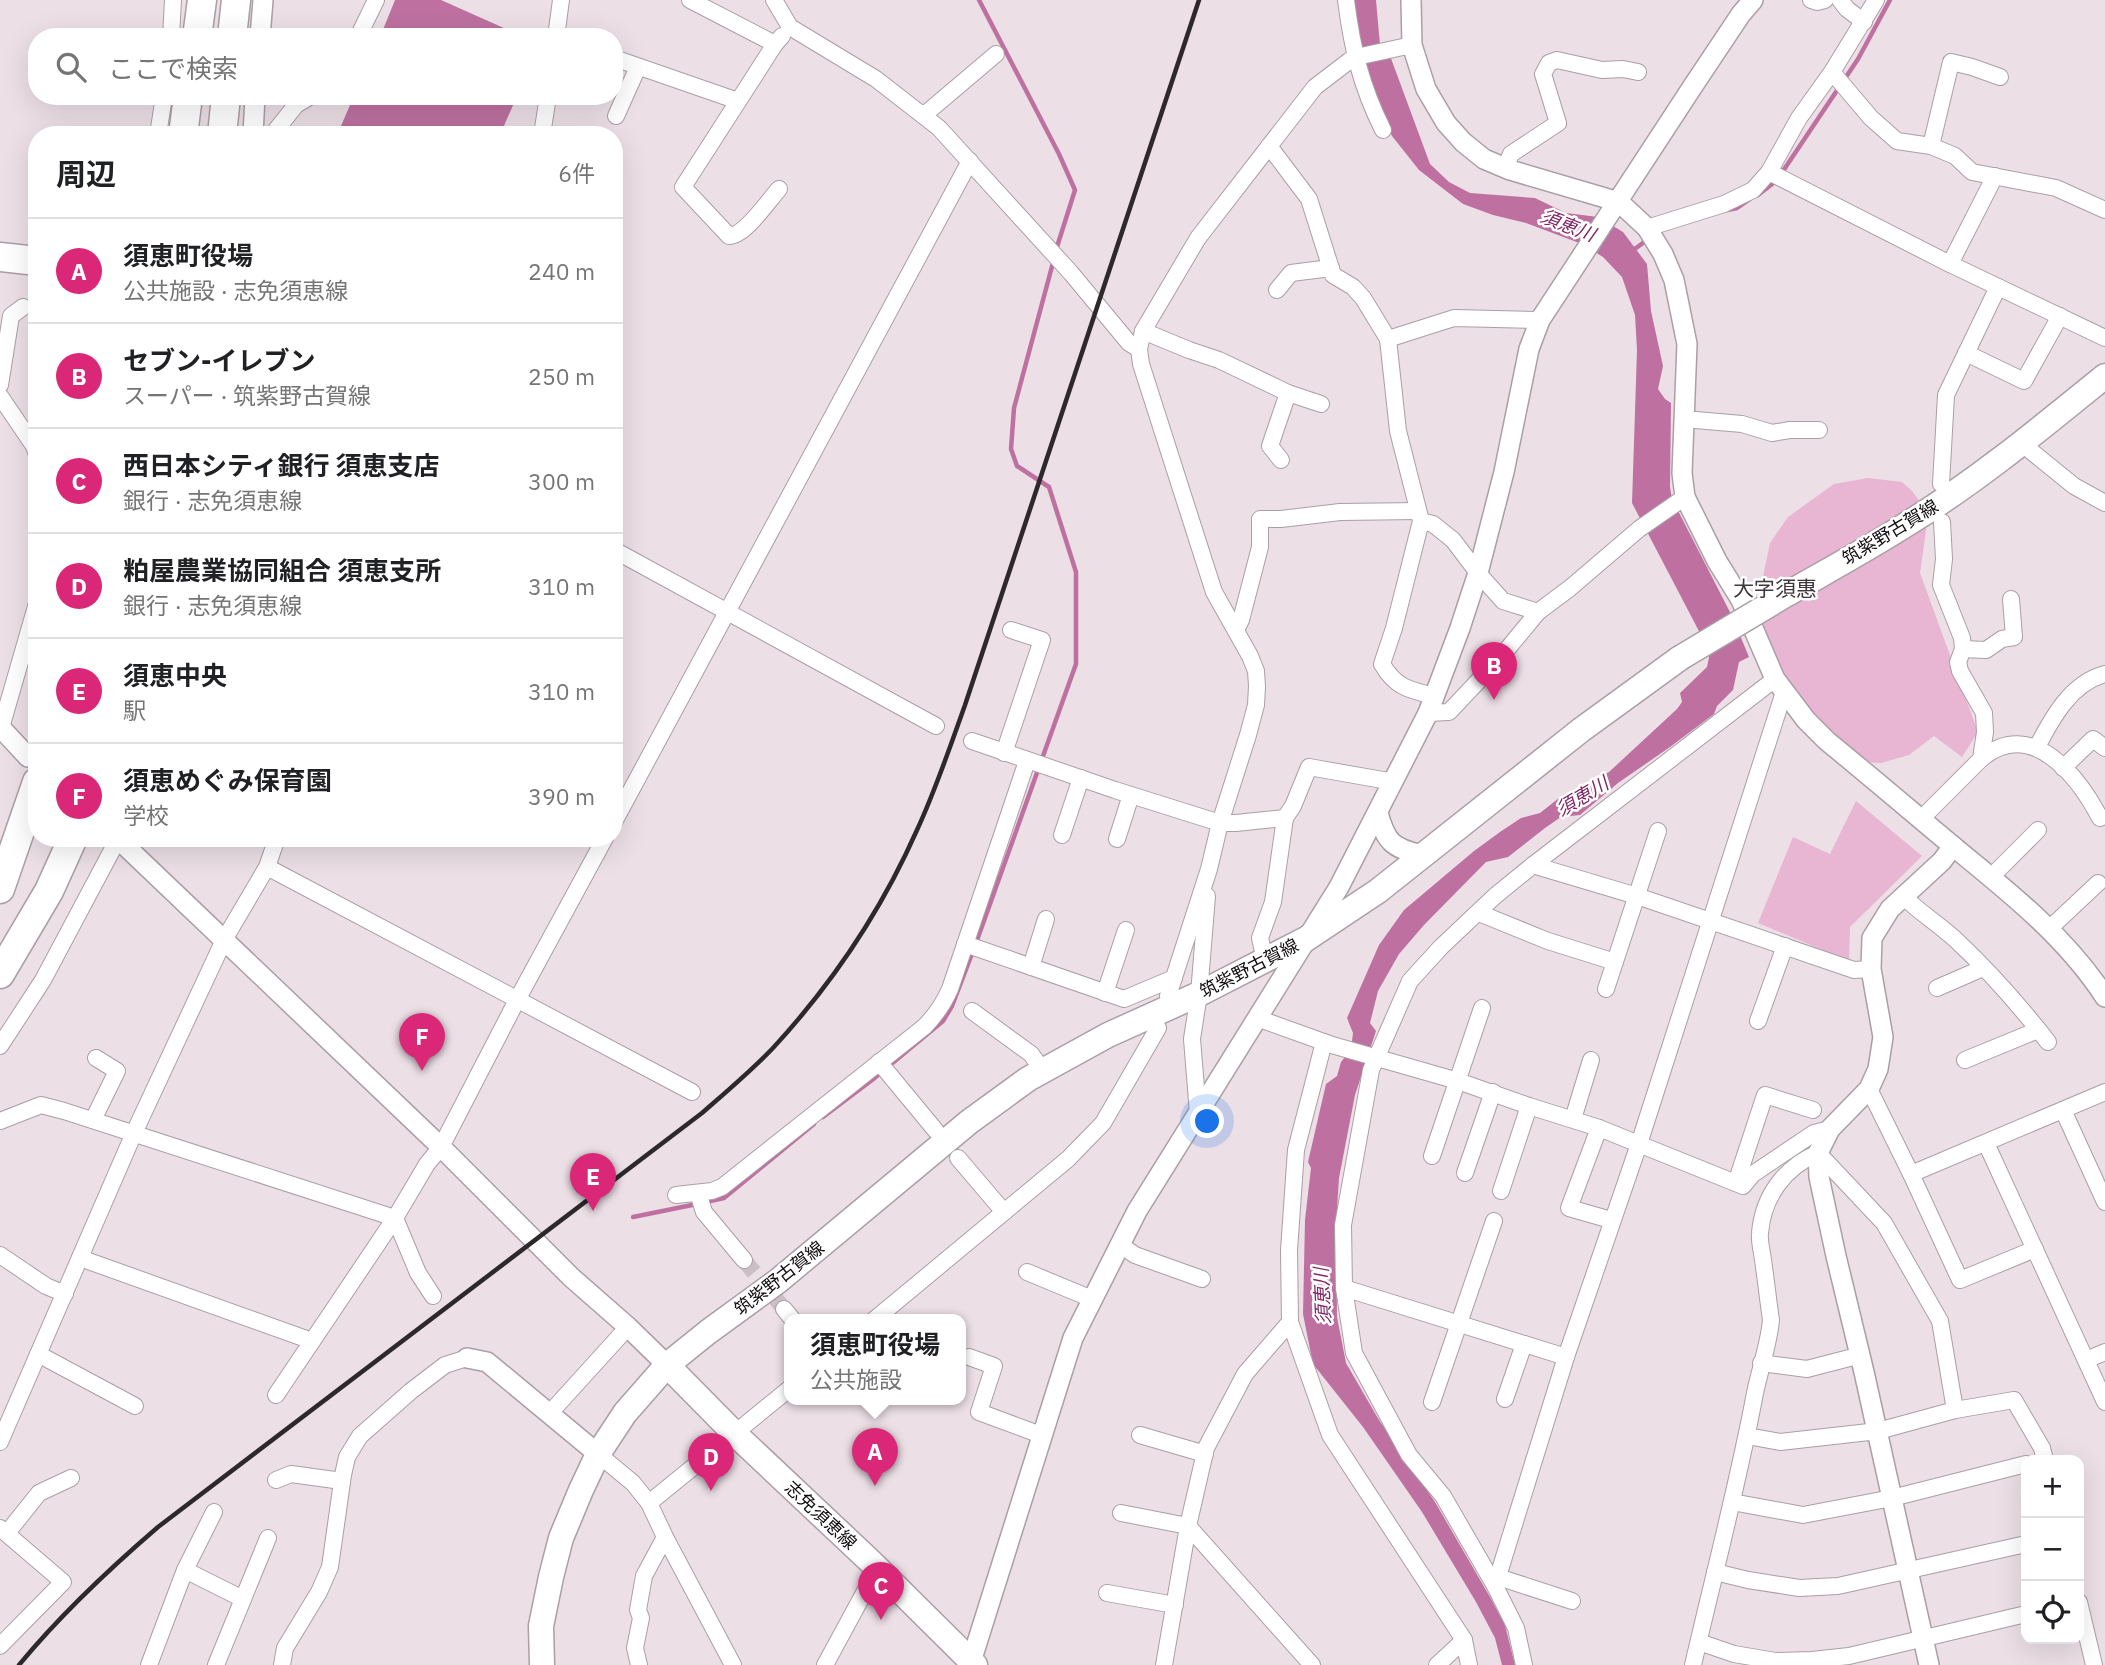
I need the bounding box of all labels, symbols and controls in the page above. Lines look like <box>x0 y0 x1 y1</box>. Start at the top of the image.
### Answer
search box <box>28 28 623 105</box>
icon: search <box>52 48 90 86</box>
text: ここで検索 <box>108 51 238 85</box>
text: 周辺 <box>56 154 116 193</box>
text: 6件 <box>558 158 595 188</box>
water label: 須恵川 <box>1537 204 1601 247</box>
text: 須恵町役場 <box>123 238 253 272</box>
text: A <box>71 256 87 286</box>
text: 240 m <box>528 256 595 286</box>
text: 公共施設 · 志免須恵線 <box>123 275 348 305</box>
text: セブン-イレブン <box>123 343 315 377</box>
text: B <box>71 361 87 391</box>
text: 250 m <box>528 361 595 391</box>
text: スーパー · 筑紫野古賀線 <box>123 380 371 410</box>
text: 西日本シティ銀行 須恵支店 <box>123 448 440 482</box>
text: C <box>72 466 86 496</box>
text: 300 m <box>528 466 595 496</box>
text: 銀行 · 志免須恵線 <box>123 485 302 515</box>
street label: 筑紫野古賀線 <box>1838 494 1942 570</box>
text: 粕屋農業協同組合 須恵支所 <box>123 553 441 587</box>
text: D <box>71 571 87 601</box>
text: 310 m <box>528 571 595 601</box>
district label: 大字須惠 <box>1733 574 1817 602</box>
text: 銀行 · 志免須恵線 <box>123 590 302 620</box>
pin: B <box>1471 642 1517 700</box>
text: 須恵中央 <box>123 658 227 692</box>
text: E <box>72 676 86 706</box>
text: 310 m <box>528 676 595 706</box>
text: 駅 <box>123 695 146 725</box>
text: 須恵めぐみ保育園 <box>123 763 332 797</box>
water label: 須恵川 <box>1551 770 1614 821</box>
text: F <box>72 781 86 811</box>
text: 390 m <box>528 781 595 811</box>
text: 学校 <box>123 800 169 830</box>
street label: 筑紫野古賀線 <box>1196 933 1302 1003</box>
pin: F <box>399 1013 445 1071</box>
your location <box>1190 1104 1224 1138</box>
pin: E <box>570 1153 616 1211</box>
street label: 筑紫野古賀線 <box>729 1236 829 1320</box>
water label: 須恵川 <box>1308 1265 1335 1325</box>
popup <box>784 1314 966 1405</box>
text: 須恵町役場 <box>810 1327 940 1361</box>
text: 公共施設 <box>810 1364 902 1394</box>
pin: A <box>852 1428 898 1486</box>
pin: D <box>688 1433 734 1491</box>
map controls <box>2021 1455 2084 1644</box>
button: + <box>2021 1455 2084 1518</box>
street label: 志免須恵線 <box>780 1476 862 1554</box>
button: − <box>2021 1518 2084 1581</box>
pin: C <box>858 1562 904 1620</box>
button: locate <box>2021 1581 2084 1644</box>

